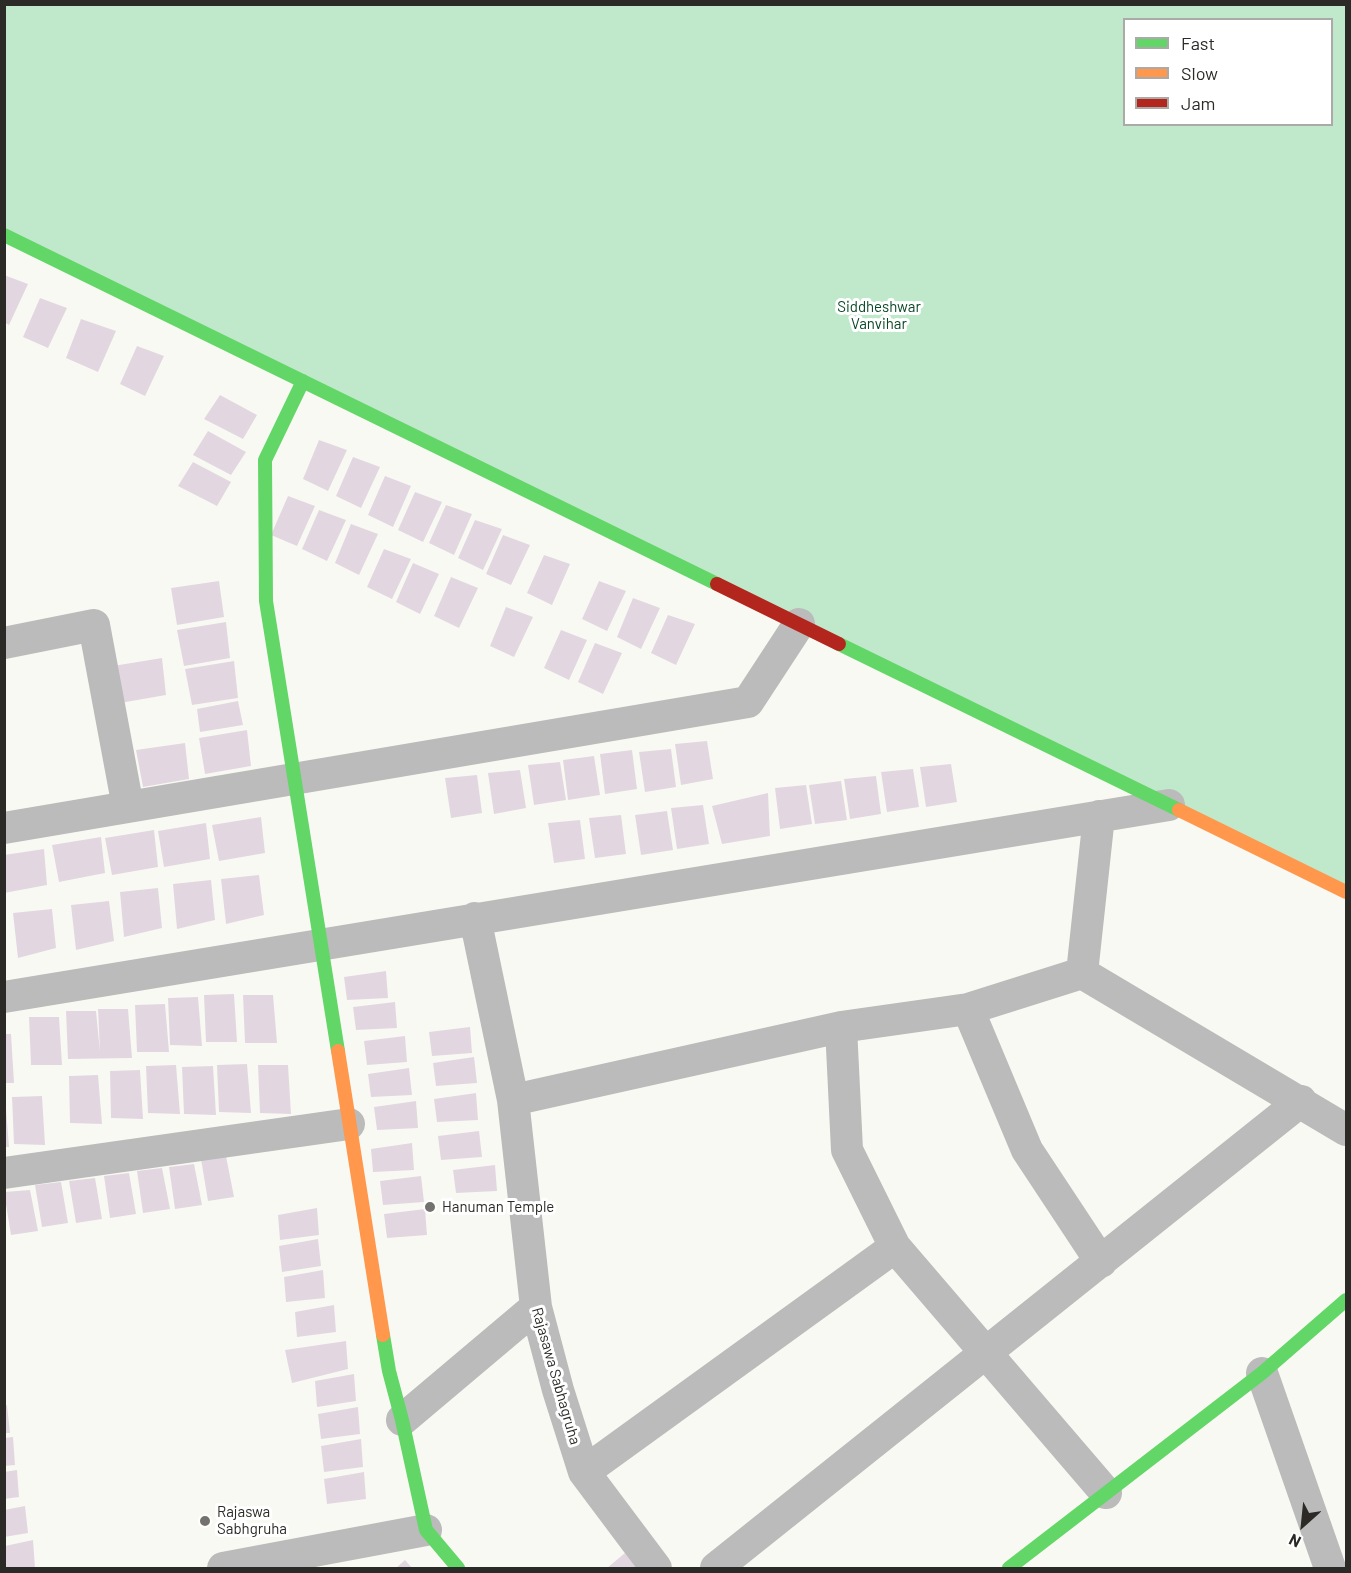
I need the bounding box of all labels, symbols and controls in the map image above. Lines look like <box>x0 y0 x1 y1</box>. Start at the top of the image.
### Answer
legend <box>1123 18 1333 126</box>
text: Fast <box>1181 32 1215 54</box>
text: Slow <box>1181 62 1218 84</box>
text: Jam <box>1181 92 1215 114</box>
park label: Siddheshwar Vanvihar <box>837 298 921 333</box>
place label: Hanuman Temple <box>442 1198 554 1216</box>
marker: Hanuman Temple <box>423 1200 437 1214</box>
street label: Rajasawa Sabhagruha <box>528 1305 584 1447</box>
north arrow <box>1273 1495 1333 1555</box>
place label: Rajaswa Sabhgruha <box>217 1503 287 1538</box>
marker: Rajaswa Sabhgruha <box>198 1514 212 1528</box>
text: N <box>1286 1531 1304 1552</box>

